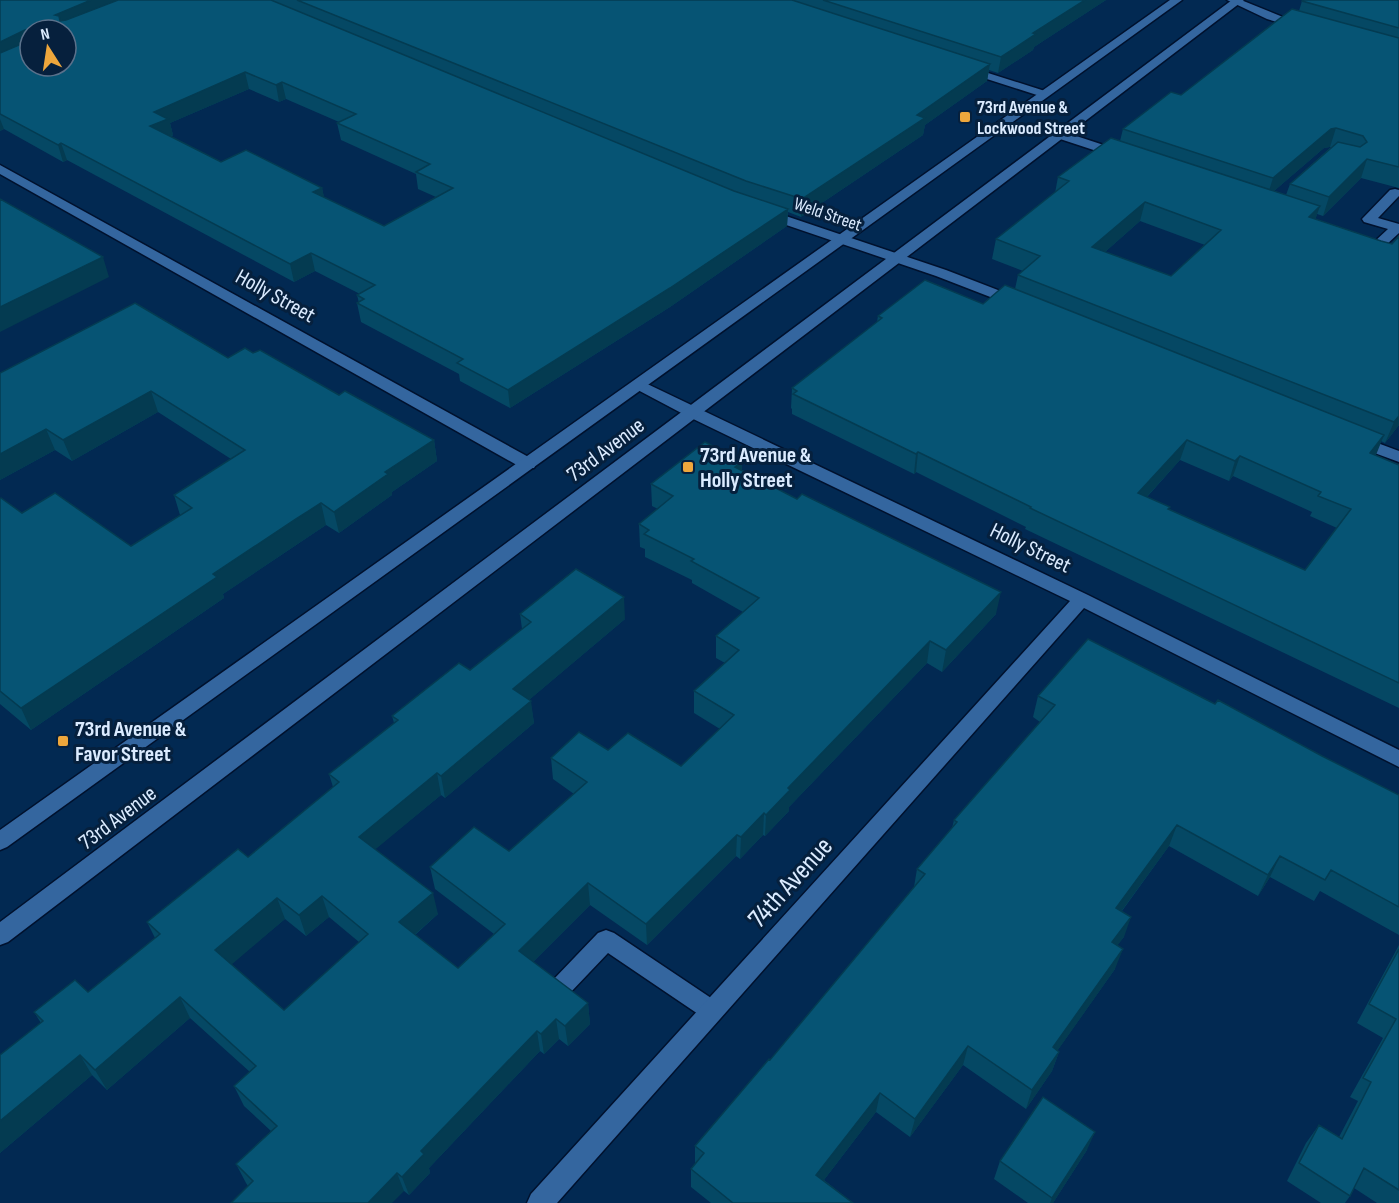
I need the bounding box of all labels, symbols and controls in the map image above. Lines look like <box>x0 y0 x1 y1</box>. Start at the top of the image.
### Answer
north arrow <box>18 18 78 78</box>
text: N <box>39 25 51 45</box>
place label: 73rd Avenue & Lockwood Street <box>977 97 1085 139</box>
marker: 73rd Avenue & Lockwood Street <box>958 110 972 124</box>
street label: Weld Street <box>791 193 865 236</box>
street label: Holly Street <box>231 263 320 329</box>
street label: 73rd Avenue <box>562 412 650 488</box>
place label: 73rd Avenue & Holly Street <box>700 442 812 494</box>
marker: 73rd Avenue & Holly Street <box>681 460 695 474</box>
street label: Holly Street <box>985 517 1076 580</box>
place label: 73rd Avenue & Favor Street <box>75 716 187 768</box>
marker: 73rd Avenue & Favor Street <box>56 734 70 748</box>
street label: 73rd Avenue <box>74 780 162 856</box>
street label: 74th Avenue <box>742 831 840 935</box>

